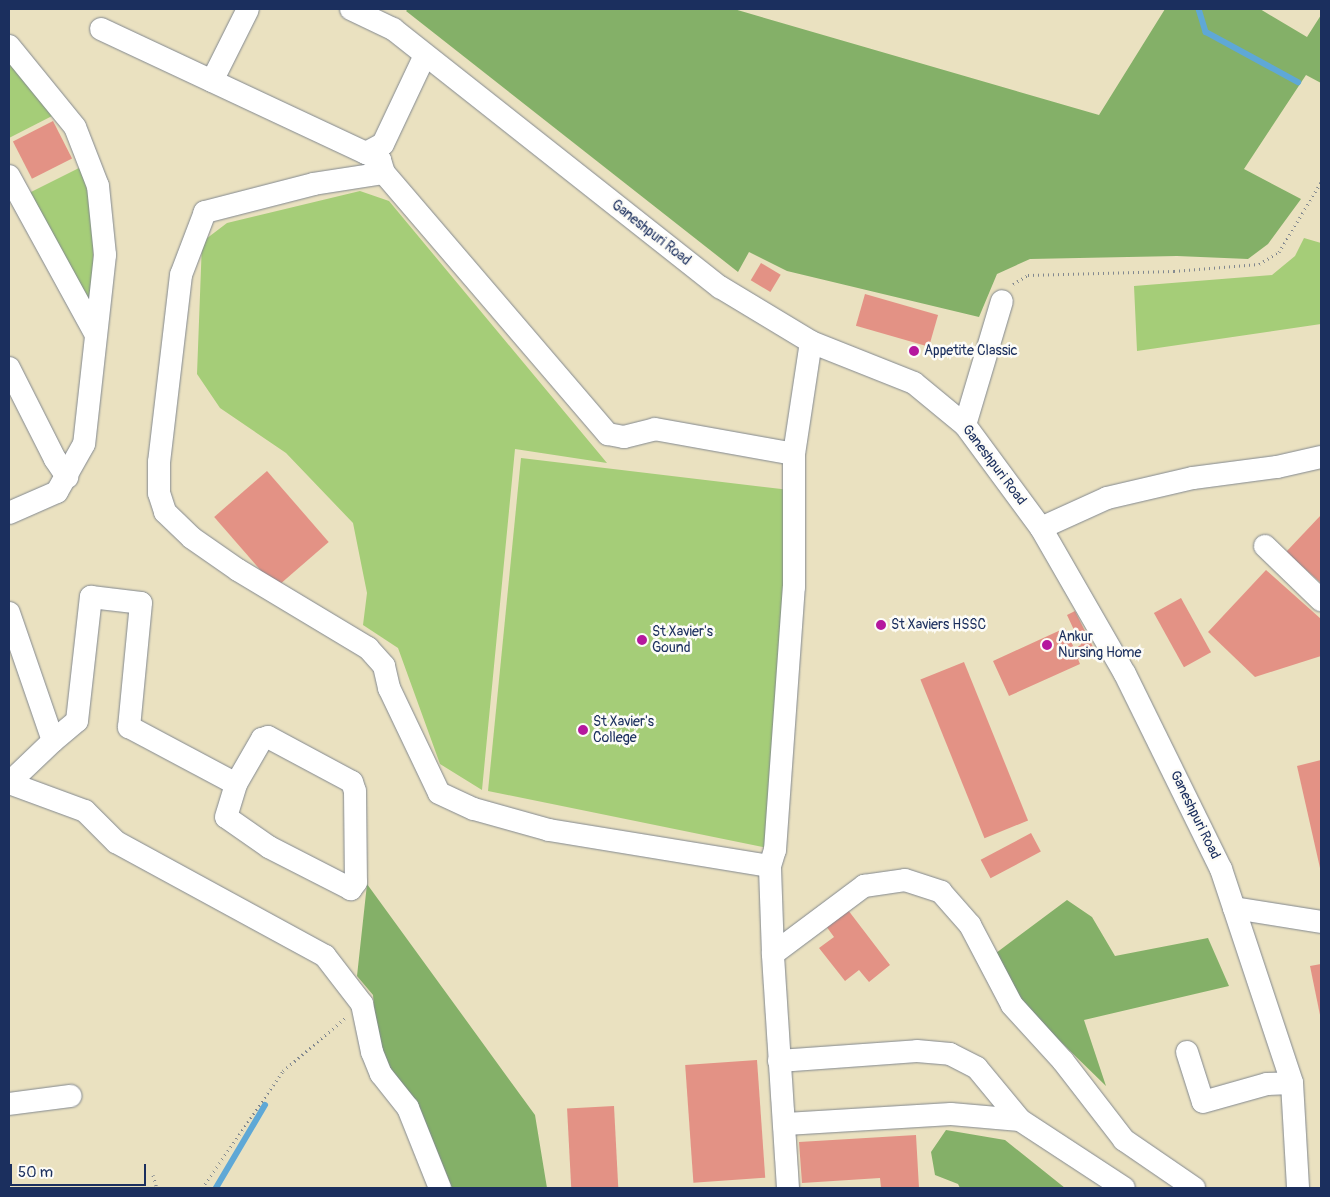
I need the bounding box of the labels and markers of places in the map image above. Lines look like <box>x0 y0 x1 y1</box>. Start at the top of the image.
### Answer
place label: Appetite Classic <box>924 343 1018 359</box>
marker: Appetite Classic <box>908 345 920 357</box>
place label: St Xaviers HSSC <box>891 617 986 633</box>
marker: St Xaviers HSSC <box>875 619 887 631</box>
place label: St Xavier's Gound <box>652 624 713 656</box>
place label: Ankur Nursing Home <box>1058 629 1141 662</box>
marker: St Xavier's Gound <box>636 634 648 646</box>
marker: Ankur Nursing Home <box>1040 638 1054 652</box>
place label: St Xavier's College <box>593 714 654 746</box>
marker: St Xavier's College <box>577 724 589 736</box>

